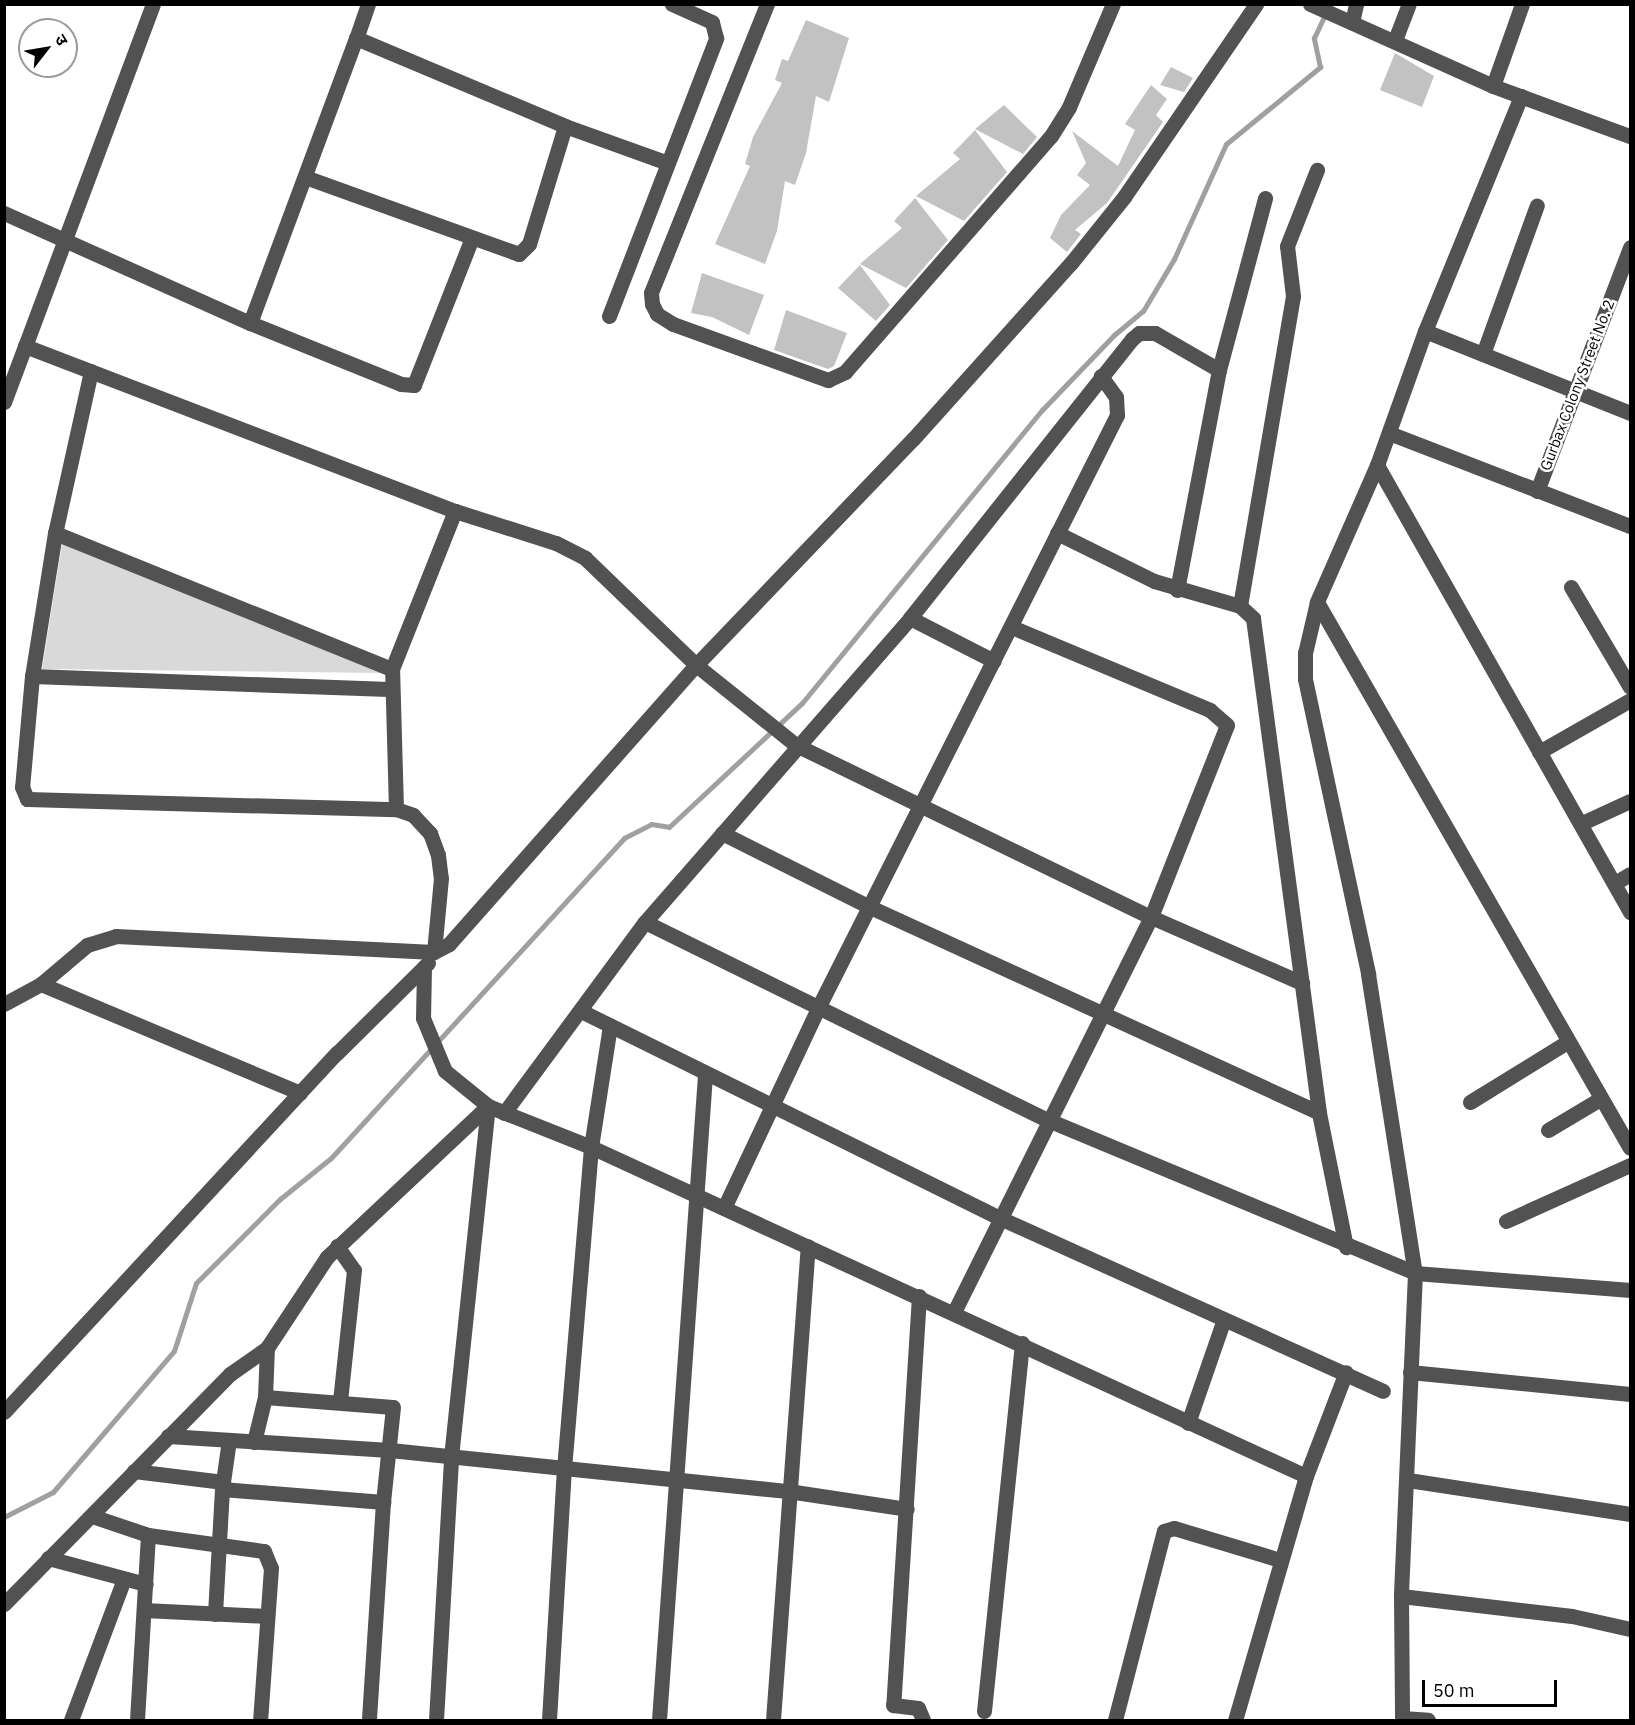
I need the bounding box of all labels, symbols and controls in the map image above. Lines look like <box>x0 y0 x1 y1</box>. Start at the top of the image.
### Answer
north arrow <box>18 18 78 78</box>
text: उ <box>51 31 73 49</box>
street label: Gurbax Colony Street No. 2 <box>1536 297 1618 473</box>
scale bar <box>1425 1668 1560 1706</box>
text: 50 m <box>1433 1679 1475 1702</box>

